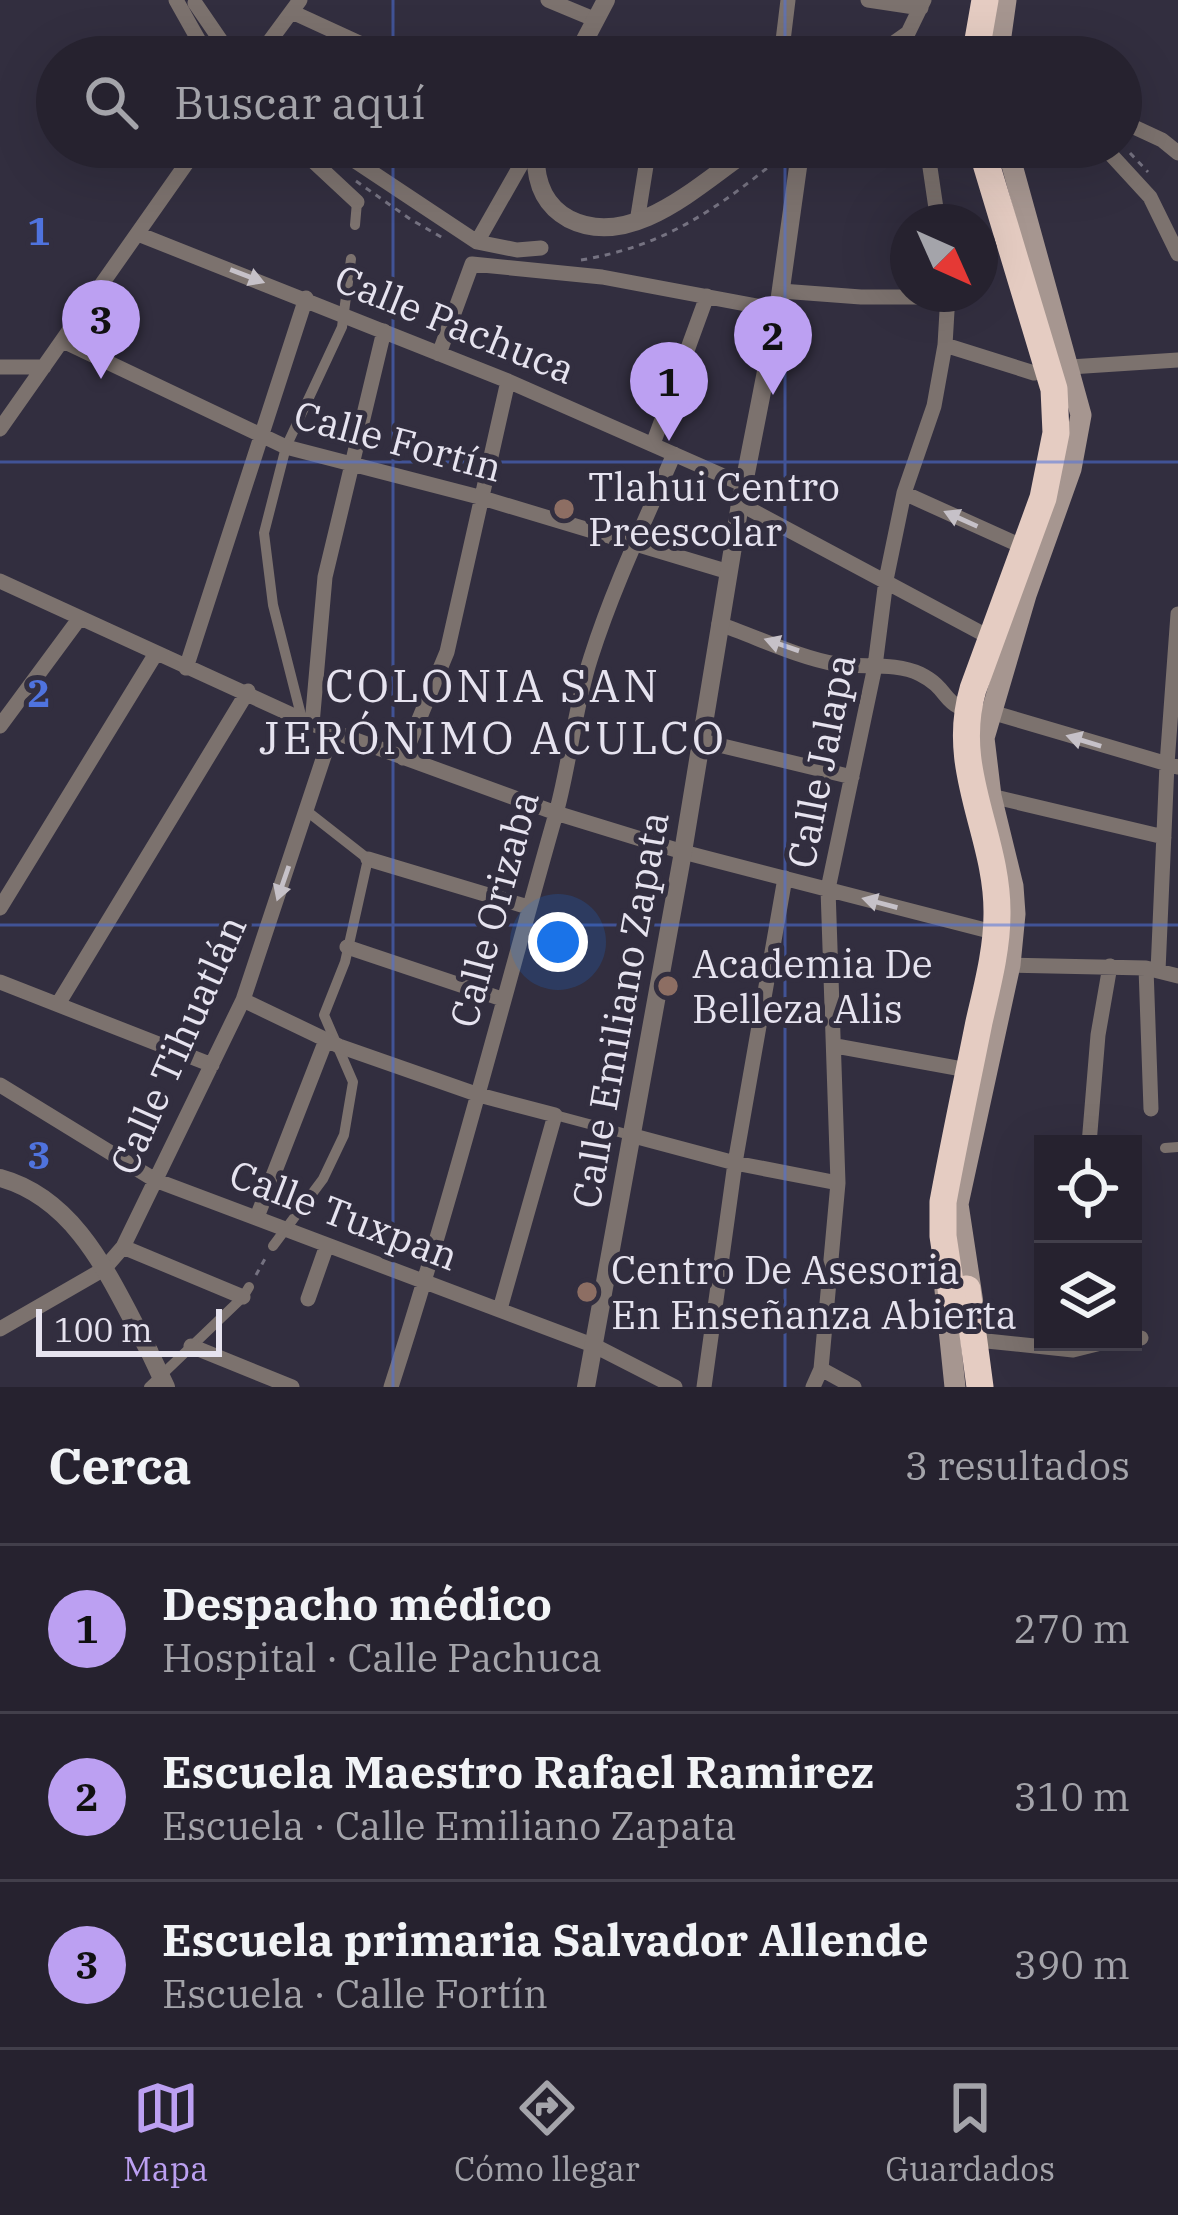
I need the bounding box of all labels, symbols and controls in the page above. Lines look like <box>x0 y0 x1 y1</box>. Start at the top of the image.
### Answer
search box <box>36 36 1142 168</box>
icon: search <box>78 69 144 135</box>
text: Buscar aquí <box>174 73 425 131</box>
north arrow <box>890 204 998 312</box>
text: 1 <box>27 205 51 256</box>
street label: Calle Pachuca <box>328 252 583 395</box>
one-way arrow <box>230 267 266 286</box>
pin: 3 <box>62 280 140 379</box>
pin: 2 <box>734 296 812 395</box>
pin: 1 <box>630 342 708 441</box>
street label: Calle Fortín <box>289 388 508 493</box>
place label: Tlahui Centro Preescolar <box>588 461 840 557</box>
marker: Tlahui Centro Preescolar <box>551 496 577 522</box>
one-way arrow <box>943 509 978 529</box>
one-way arrow <box>764 635 800 653</box>
street label: Calle Jalapa <box>775 649 866 872</box>
district label: COLONIA SAN JERÓNIMO ACULCO <box>259 656 727 766</box>
text: 2 <box>27 667 51 718</box>
one-way arrow <box>1065 730 1102 749</box>
street label: Calle Orizaba <box>437 785 550 1033</box>
street label: Calle Emiliano Zapata <box>560 808 679 1212</box>
one-way arrow <box>273 865 291 901</box>
one-way arrow <box>861 892 898 911</box>
street label: Calle Tihuatlán <box>98 907 257 1182</box>
your location <box>528 912 588 972</box>
place label: Academia De Belleza Alis <box>692 938 933 1034</box>
marker: Academia De Belleza Alis <box>655 973 681 999</box>
text: 3 <box>27 1129 51 1180</box>
map controls <box>1034 1135 1142 1351</box>
button: locate <box>1034 1135 1142 1243</box>
street label: Calle Tuxpan <box>223 1148 466 1281</box>
button: layers <box>1034 1243 1142 1351</box>
place label: Centro De Asesoria En Enseñanza Abierta <box>611 1244 1017 1340</box>
marker: Centro De Asesoria En Enseñanza Abierta <box>574 1279 600 1305</box>
scale bar <box>36 1303 222 1356</box>
text: 100 m <box>54 1308 153 1351</box>
text: Cerca <box>48 1432 192 1498</box>
text: 3 resultados <box>905 1440 1130 1491</box>
text: Despacho médico <box>162 1574 552 1632</box>
text: 1 <box>75 1603 99 1654</box>
text: 270 m <box>1014 1603 1130 1654</box>
text: Hospital · Calle Pachuca <box>162 1632 602 1683</box>
text: Escuela Maestro Rafael Ramirez <box>162 1742 874 1800</box>
text: 2 <box>75 1771 99 1822</box>
text: 310 m <box>1014 1771 1130 1822</box>
text: Escuela · Calle Emiliano Zapata <box>162 1800 737 1851</box>
text: Escuela primaria Salvador Allende <box>162 1910 929 1968</box>
text: 3 <box>75 1939 99 1990</box>
text: 390 m <box>1014 1939 1130 1990</box>
text: Escuela · Calle Fortín <box>162 1968 548 2019</box>
tab: Mapa <box>123 2075 208 2190</box>
tab: Cómo llegar <box>454 2075 640 2190</box>
tab: Guardados <box>885 2075 1055 2190</box>

